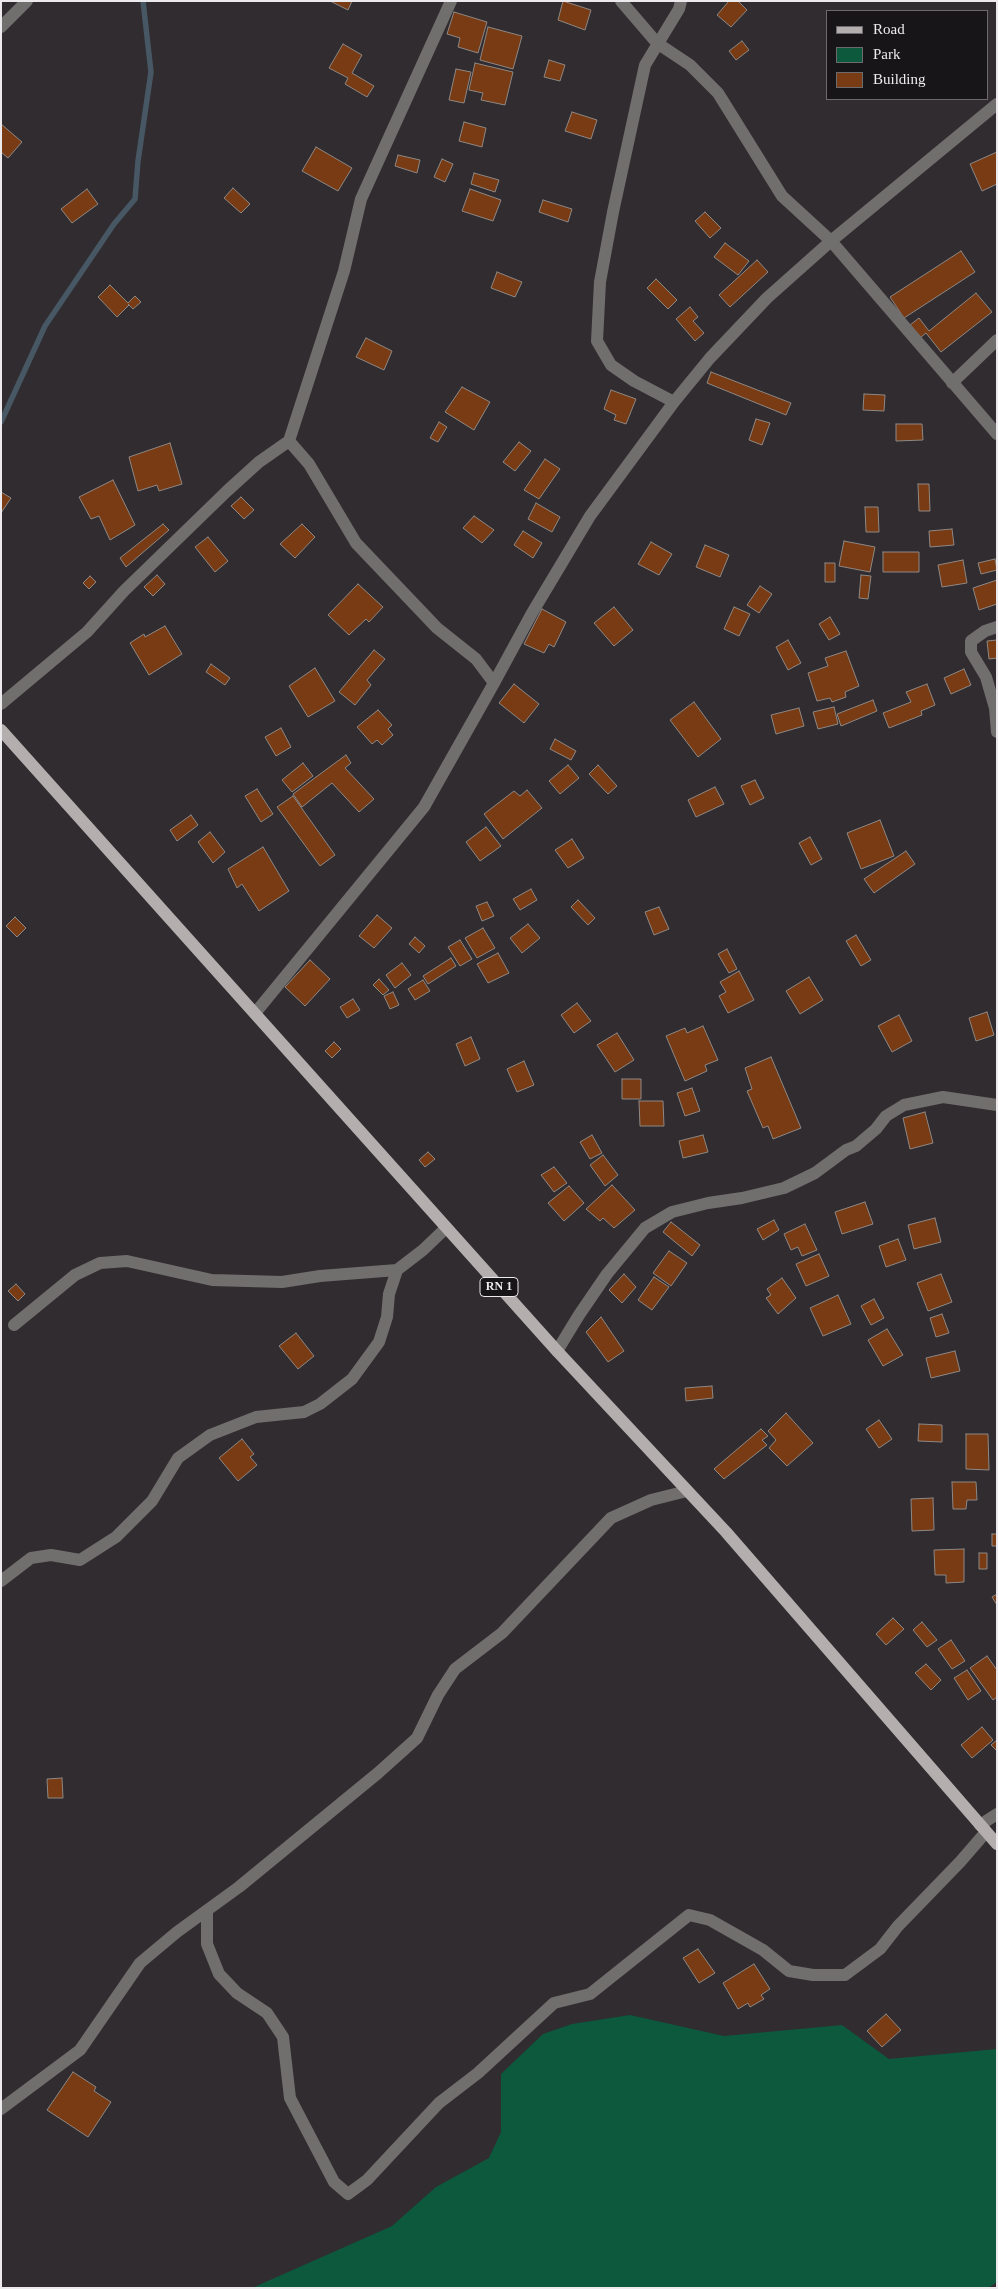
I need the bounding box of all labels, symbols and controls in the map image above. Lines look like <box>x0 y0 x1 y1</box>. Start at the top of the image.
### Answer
legend <box>826 10 988 100</box>
text: Road <box>873 21 905 37</box>
text: Park <box>873 46 901 62</box>
text: Building <box>873 71 926 87</box>
road number: RN 1 <box>480 1277 518 1296</box>

